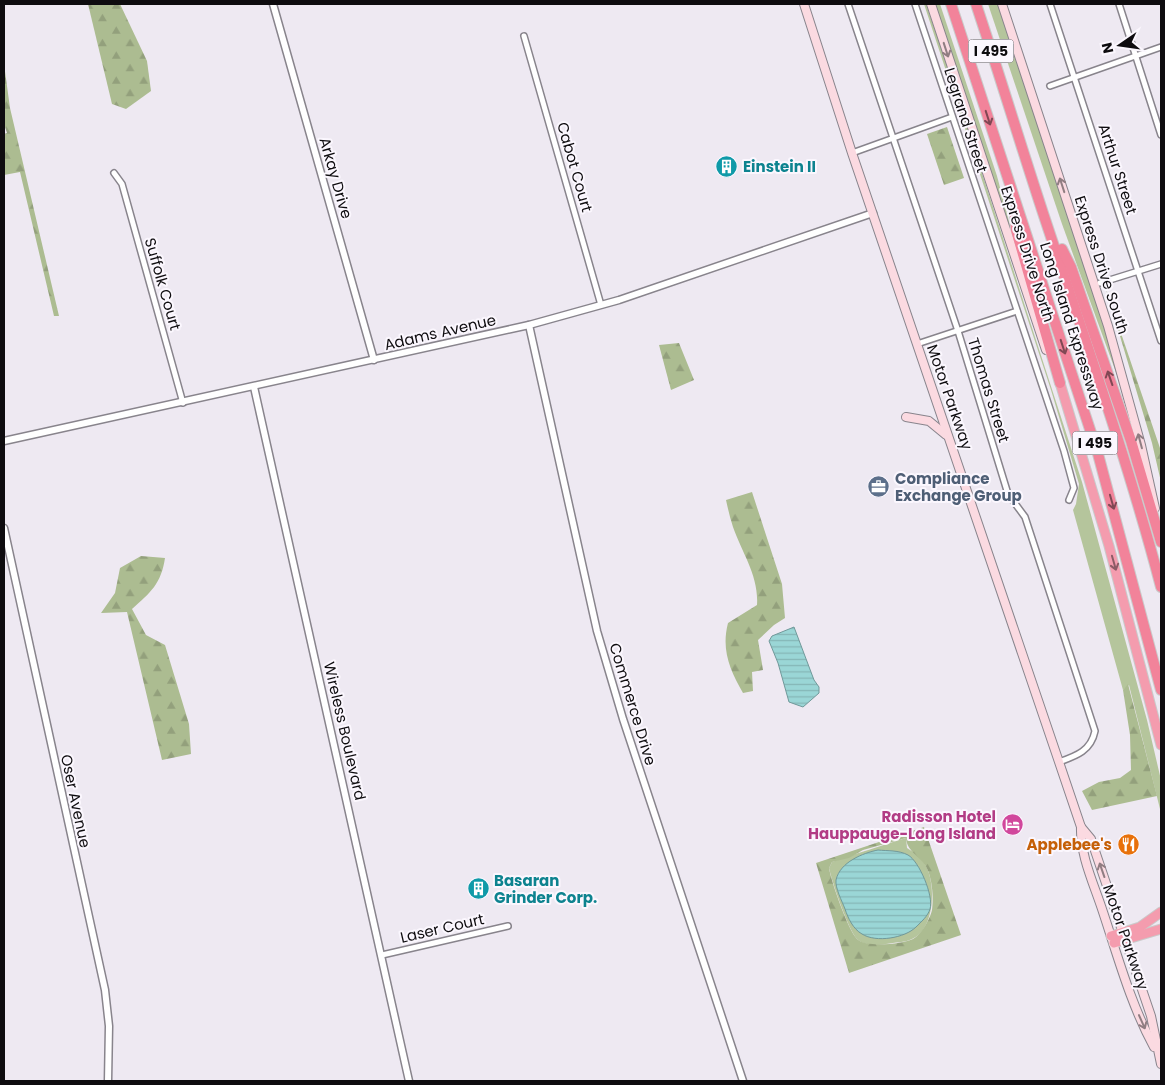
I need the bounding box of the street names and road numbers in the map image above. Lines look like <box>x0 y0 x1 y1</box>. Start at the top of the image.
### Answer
road number: I 495 <box>968 40 1014 62</box>
street label: Legrand Street <box>939 65 993 175</box>
street label: Cabot Court <box>552 120 598 214</box>
street label: Arthur Street <box>1094 121 1142 217</box>
street label: Arkay Drive <box>314 135 358 221</box>
street label: Express Drive North <box>996 183 1060 325</box>
street label: Express Drive South <box>1070 193 1134 337</box>
street label: Suffolk Court <box>140 235 186 333</box>
street label: Long Island Expressway <box>1035 239 1109 413</box>
street label: Adams Avenue <box>382 309 498 355</box>
street label: Thomas Street <box>963 335 1015 445</box>
street label: Motor Parkway <box>922 341 978 453</box>
road number: I 495 <box>1072 432 1118 454</box>
street label: Commerce Drive <box>604 640 662 768</box>
street label: Wireless Boulevard <box>319 660 371 802</box>
street label: Oser Avenue <box>56 752 96 850</box>
street label: Motor Parkway <box>1098 881 1154 993</box>
street label: Laser Court <box>398 908 486 948</box>

